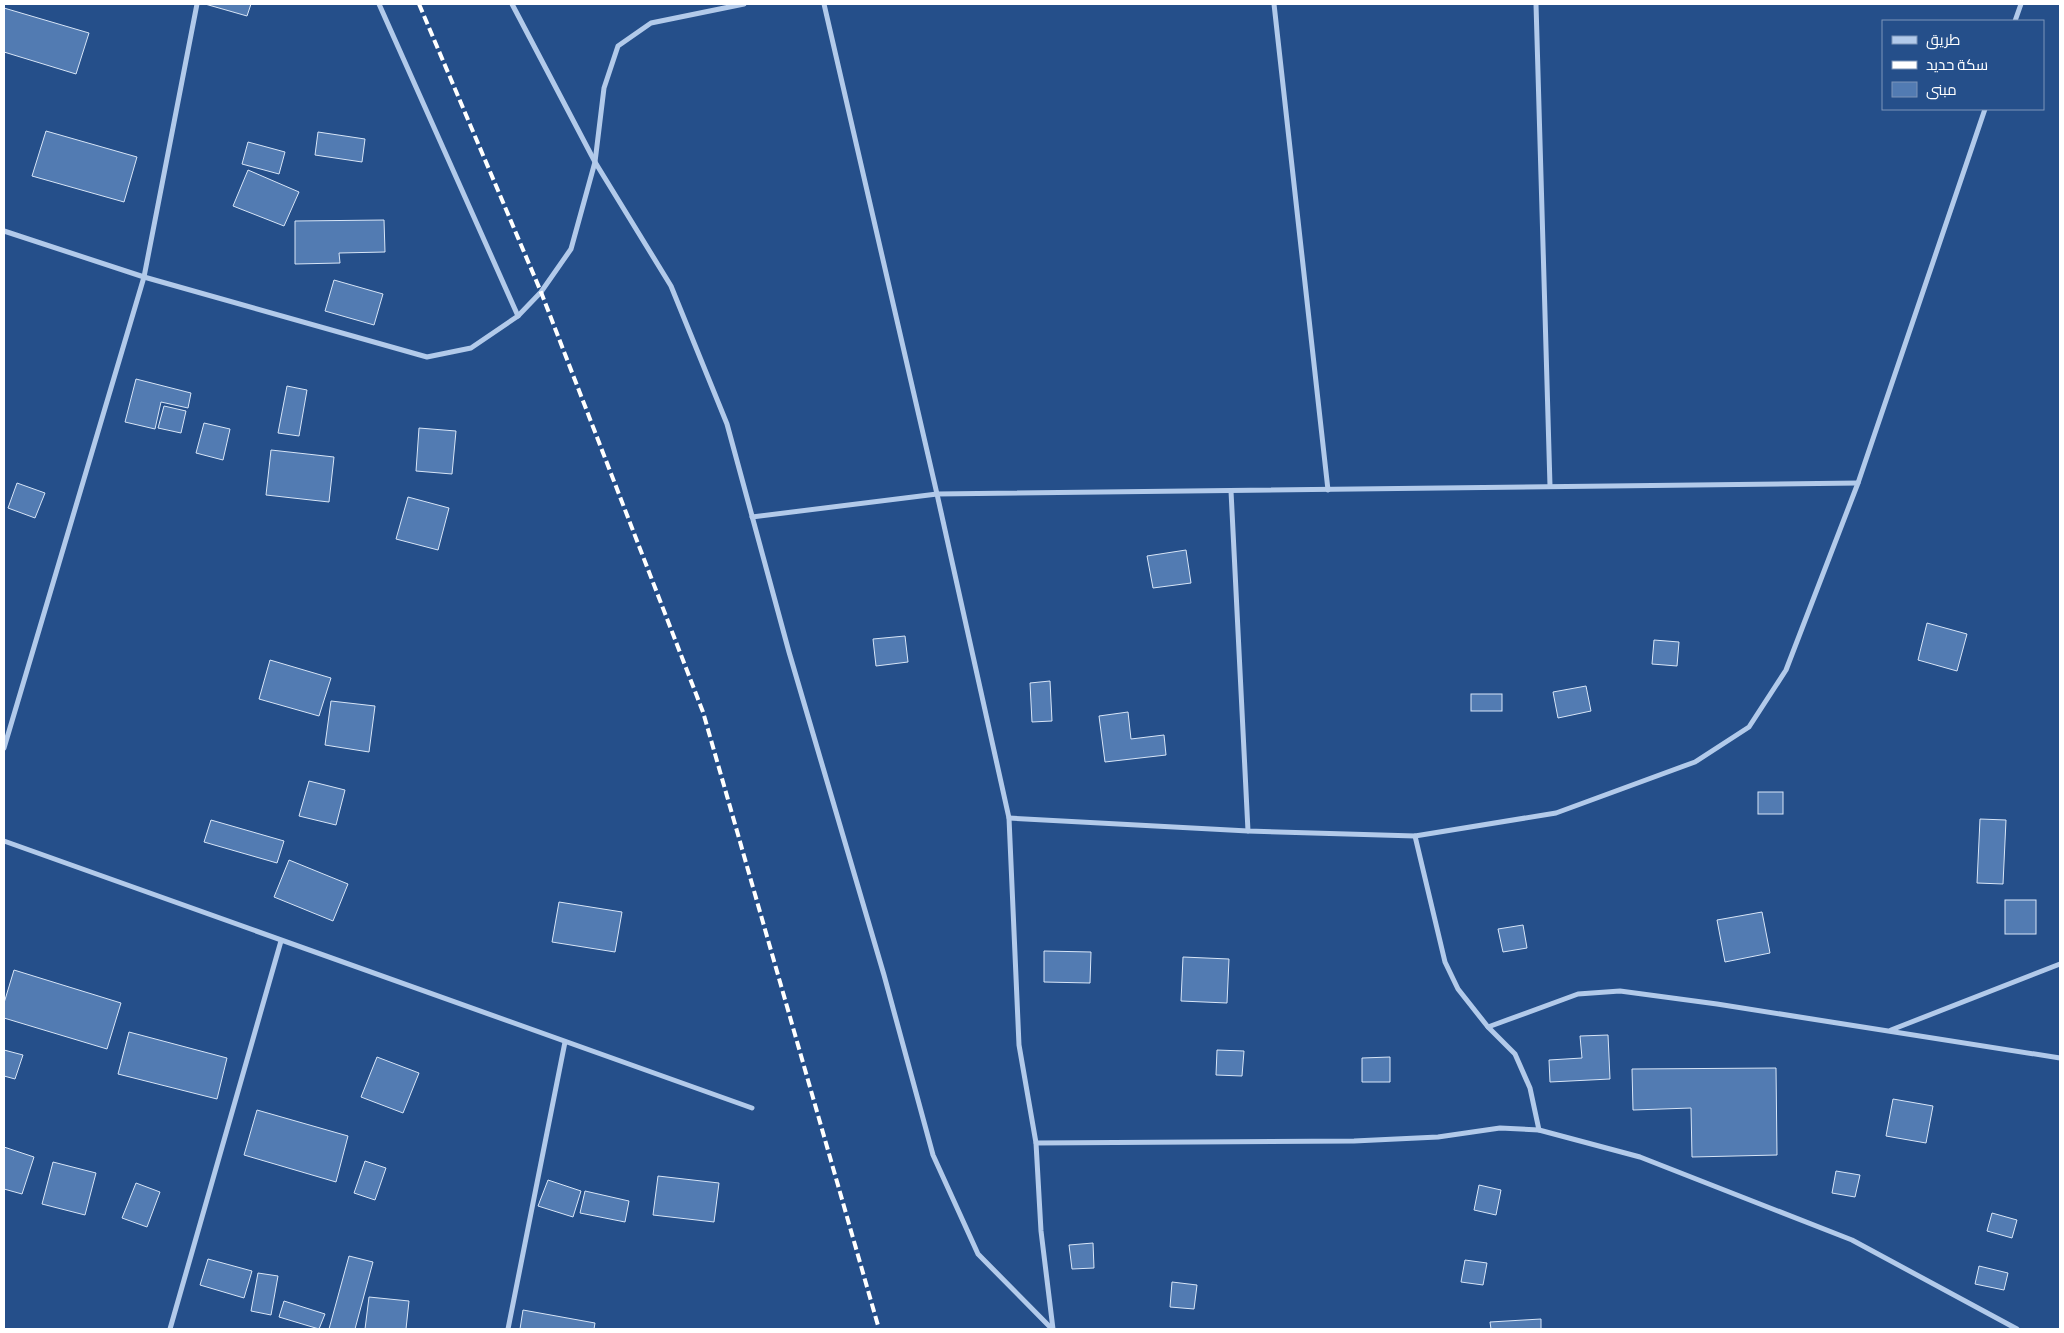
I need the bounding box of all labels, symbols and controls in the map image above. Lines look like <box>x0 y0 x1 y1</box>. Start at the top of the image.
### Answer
legend <box>1882 20 2044 110</box>
text: طريق <box>1926 30 1960 50</box>
text: سكة حديد <box>1926 55 1988 73</box>
text: مبنى <box>1926 80 1957 100</box>

